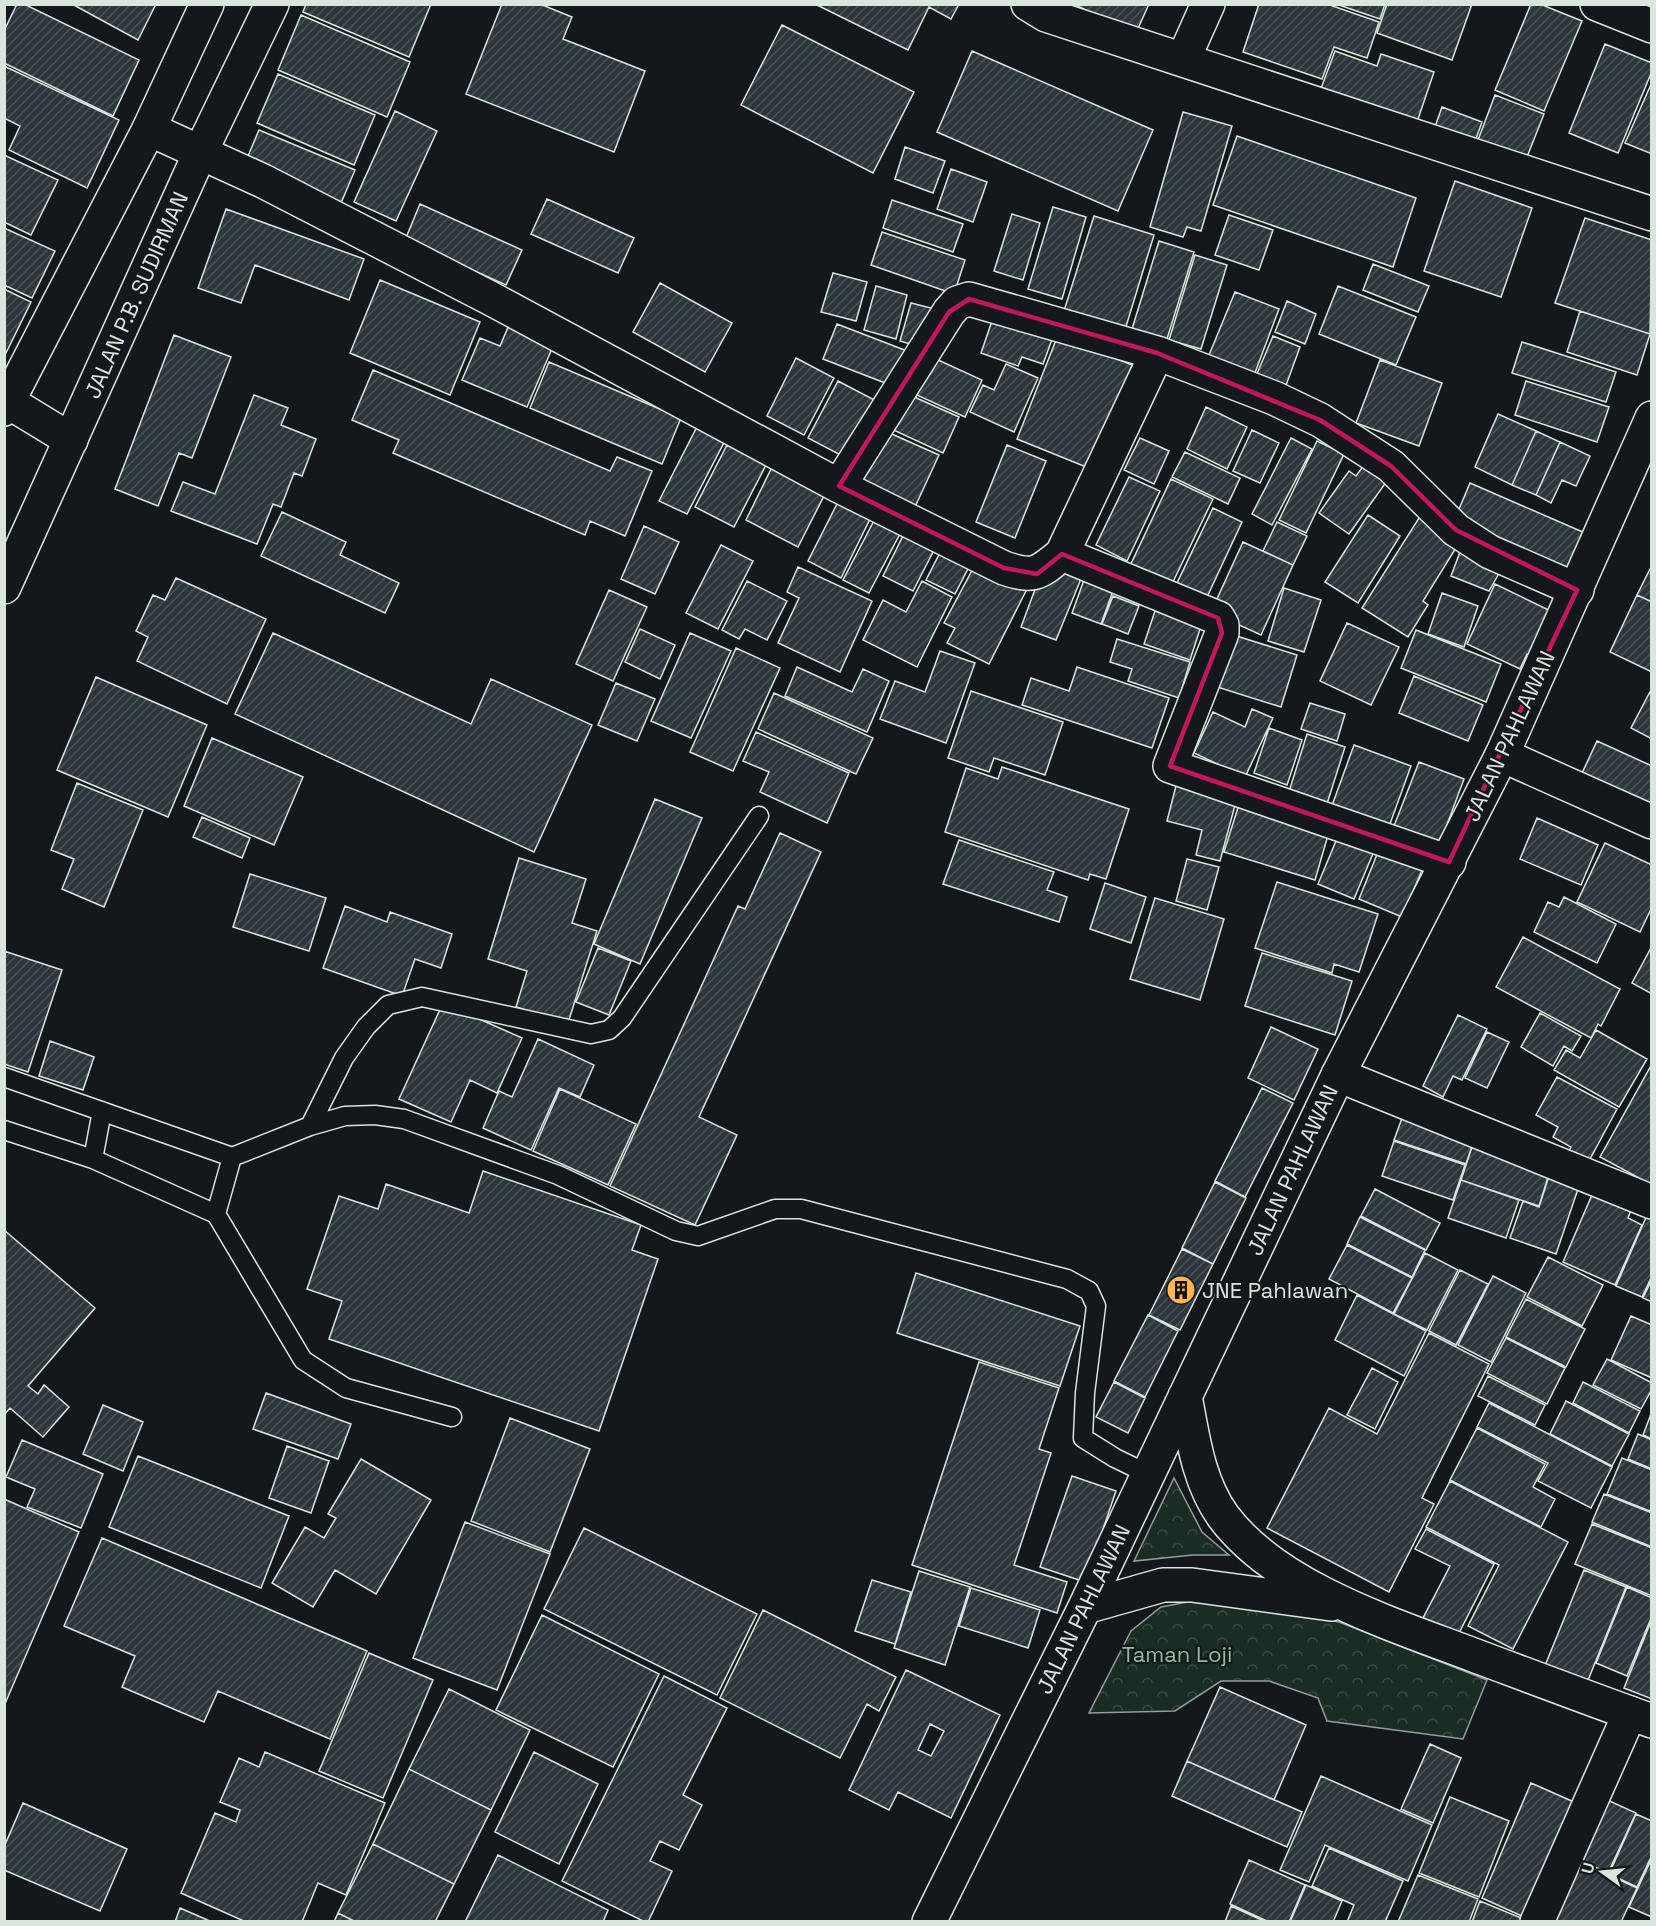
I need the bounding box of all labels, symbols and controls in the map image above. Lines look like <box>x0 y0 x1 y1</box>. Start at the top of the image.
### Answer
street label: JALAN P.B. SUDIRMAN <box>78 187 194 403</box>
street label: JALAN PAHLAWAN <box>1457 646 1561 826</box>
street label: JALAN PAHLAWAN <box>1240 1080 1344 1260</box>
building icon: JNE Pahlawan <box>1165 1274 1197 1306</box>
place label: JNE Pahlawan <box>1202 1276 1348 1304</box>
street label: JALAN PAHLAWAN <box>1030 1520 1136 1698</box>
park label: Taman Loji <box>1122 1640 1232 1668</box>
north arrow <box>1572 1842 1632 1902</box>
text: U <box>1576 1860 1600 1876</box>

